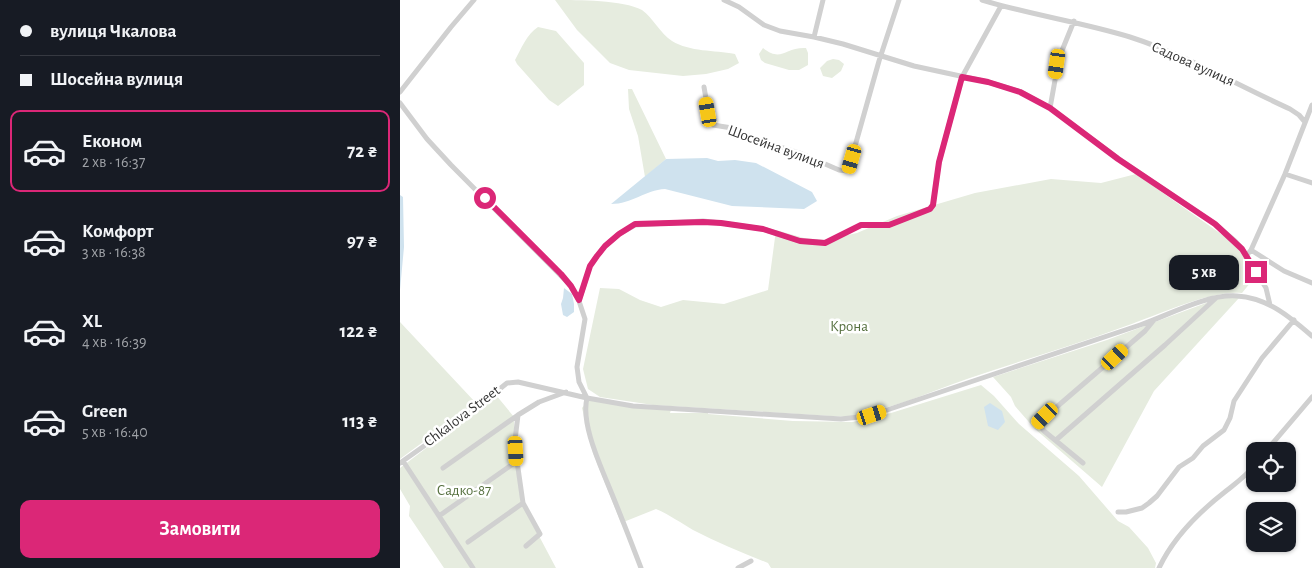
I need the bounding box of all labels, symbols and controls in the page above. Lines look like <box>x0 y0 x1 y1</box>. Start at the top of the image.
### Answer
text: вулиця Чкалова <box>50 22 176 41</box>
street label: Садова вулиця <box>1149 39 1237 89</box>
car <box>1047 48 1066 80</box>
text: Шосейна вулиця <box>50 70 183 89</box>
car <box>698 96 717 128</box>
street label: Шосейна вулиця <box>726 123 826 171</box>
icon: car <box>22 129 67 174</box>
text: Економ <box>82 132 142 151</box>
text: 72 ₴ <box>347 142 378 161</box>
car <box>840 143 863 175</box>
text: 2 хв · 16:37 <box>82 154 145 170</box>
route start <box>474 187 496 209</box>
icon: car <box>22 219 67 264</box>
text: Комфорт <box>82 222 153 241</box>
text: 97 ₴ <box>347 232 378 251</box>
text: 3 хв · 16:38 <box>82 244 146 260</box>
callout: 5 хв <box>1168 254 1238 290</box>
route end <box>1245 261 1267 283</box>
text: 5 хв <box>1192 264 1216 280</box>
icon: car <box>22 309 67 354</box>
text: XL <box>82 312 102 331</box>
park label: Крона <box>830 319 868 334</box>
text: 122 ₴ <box>339 322 378 341</box>
text: 4 хв · 16:39 <box>82 334 147 350</box>
car <box>1098 341 1131 373</box>
street label: Chkalova Street <box>421 383 503 449</box>
icon: car <box>22 399 67 444</box>
car <box>1029 400 1060 432</box>
text: Green <box>82 402 128 421</box>
car <box>855 403 888 427</box>
text: 113 ₴ <box>342 412 378 431</box>
text: 5 хв · 16:40 <box>82 424 148 440</box>
car <box>507 436 524 466</box>
map controls <box>1246 442 1296 552</box>
button: locate <box>1246 442 1296 492</box>
park label: Садко-87 <box>437 483 491 498</box>
button: Замовити <box>20 500 380 558</box>
button: layers <box>1246 502 1296 552</box>

